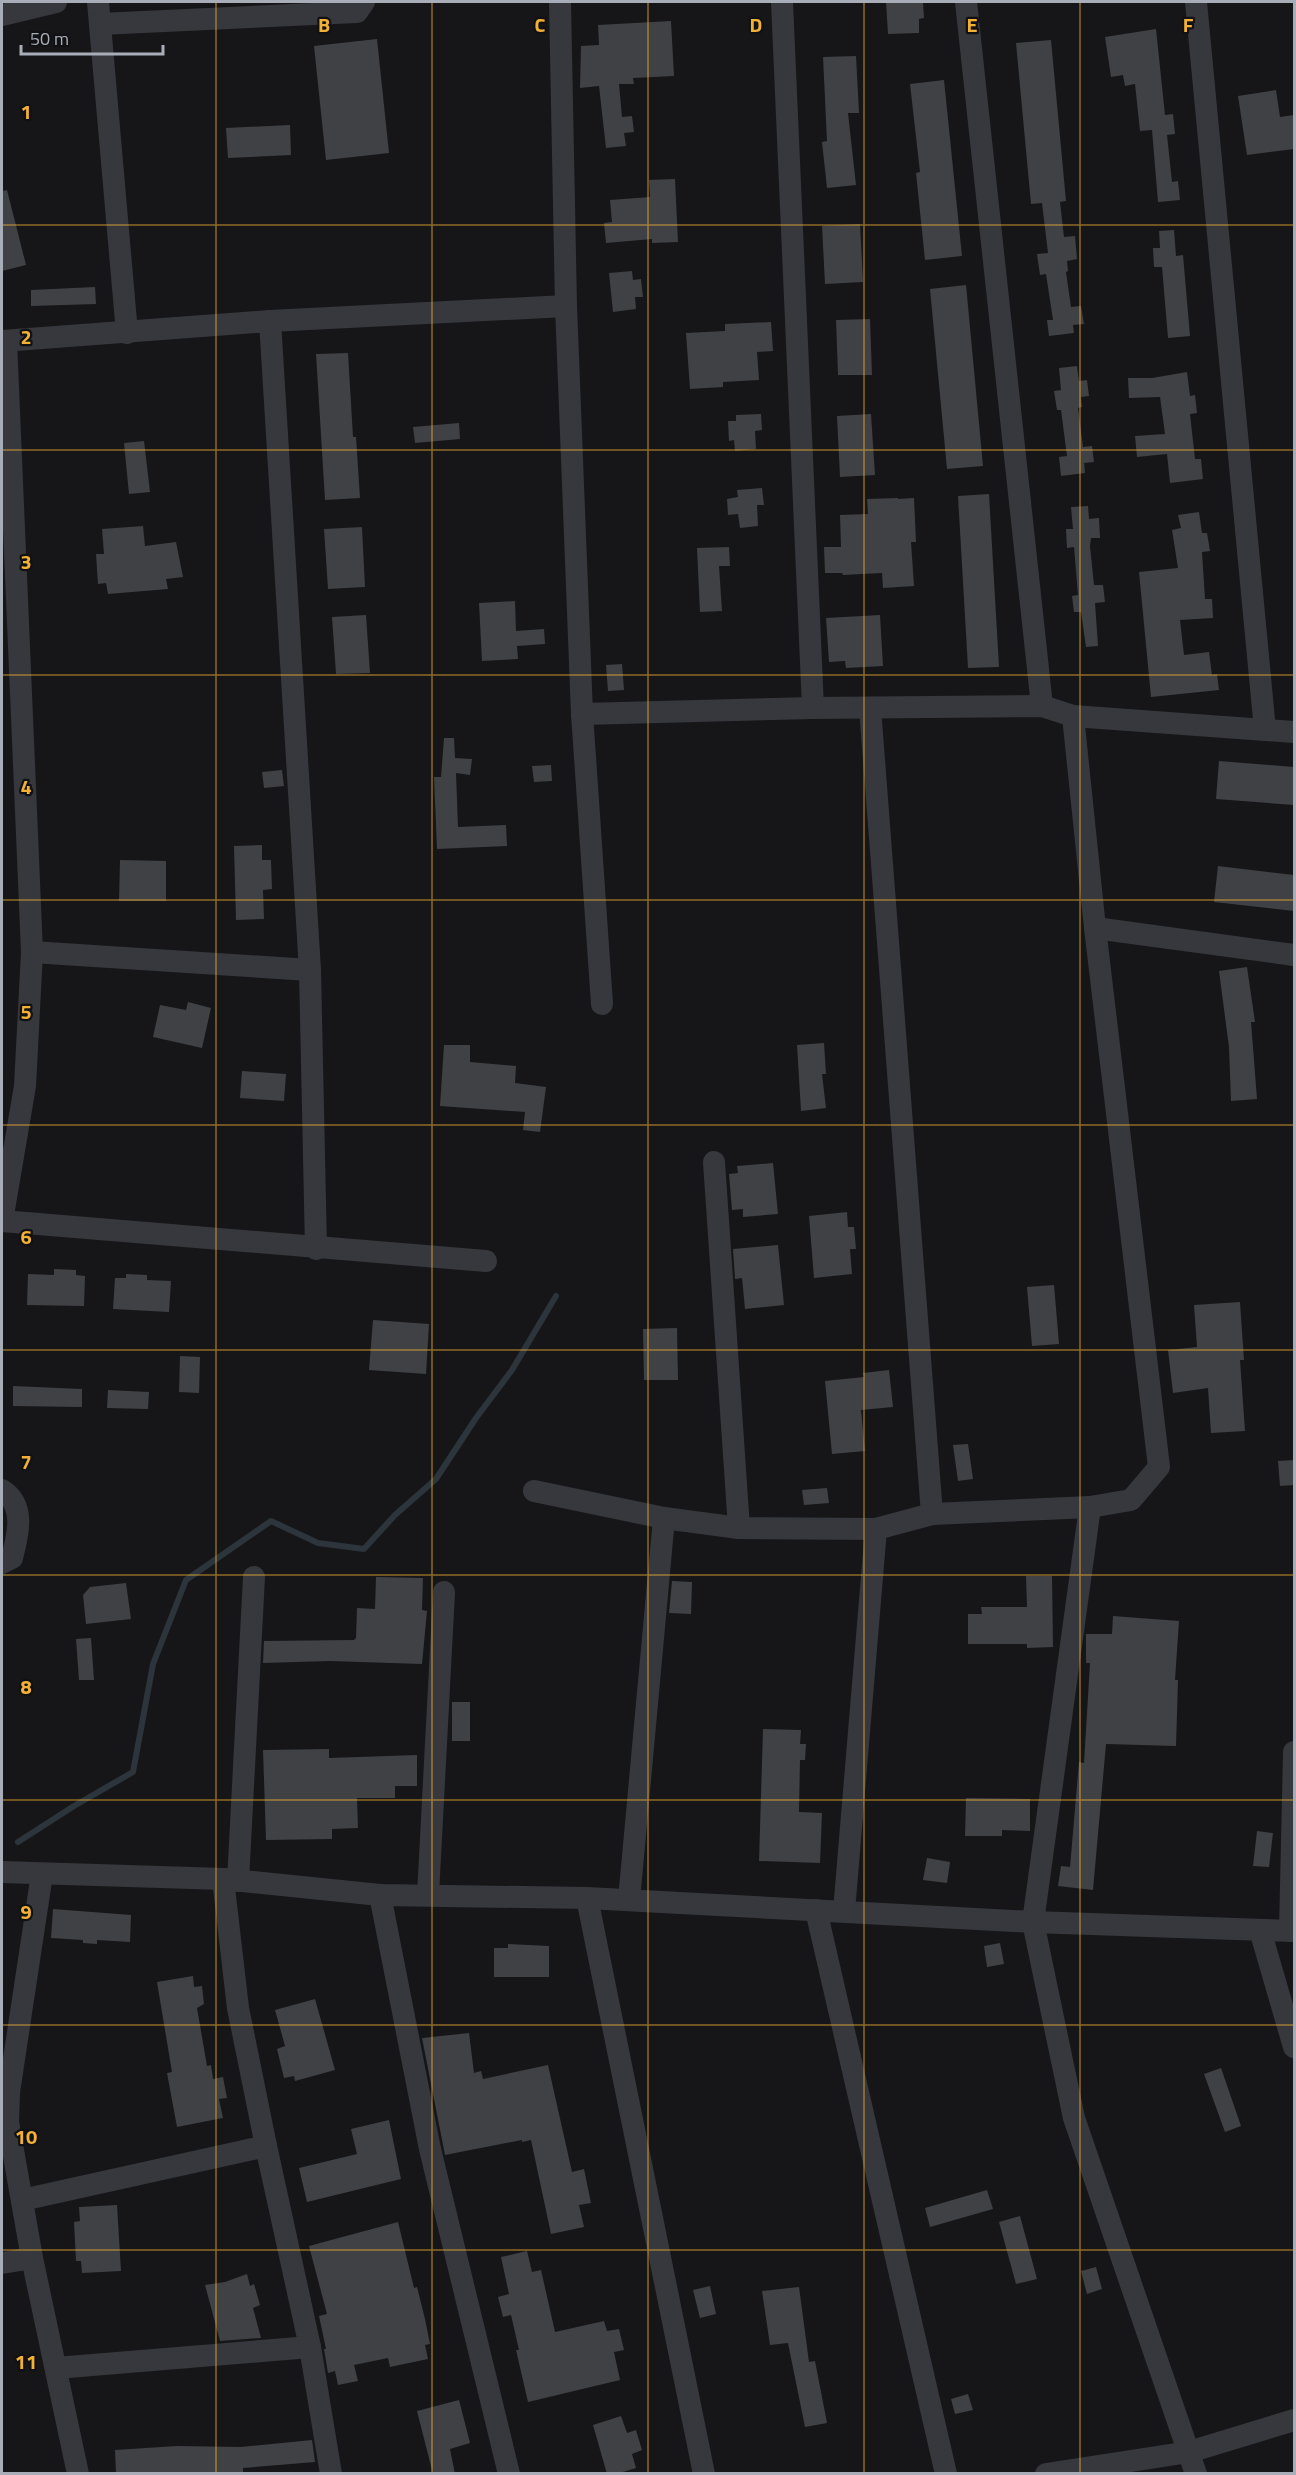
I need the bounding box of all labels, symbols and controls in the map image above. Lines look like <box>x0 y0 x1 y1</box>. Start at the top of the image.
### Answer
text: B <box>318 9 330 40</box>
text: C <box>535 9 546 40</box>
text: D <box>750 9 762 40</box>
text: E <box>966 9 978 40</box>
text: F <box>1183 9 1194 40</box>
scale bar <box>21 18 164 56</box>
text: 50 m <box>30 25 69 52</box>
text: 1 <box>20 96 32 127</box>
text: 2 <box>20 321 32 352</box>
text: 3 <box>20 546 32 577</box>
text: 4 <box>20 771 32 802</box>
text: 5 <box>20 996 32 1027</box>
text: 6 <box>20 1221 32 1252</box>
text: 7 <box>20 1446 32 1477</box>
text: 8 <box>20 1671 32 1702</box>
text: 9 <box>20 1896 32 1927</box>
text: 10 <box>15 2121 37 2152</box>
text: 11 <box>15 2346 37 2377</box>

